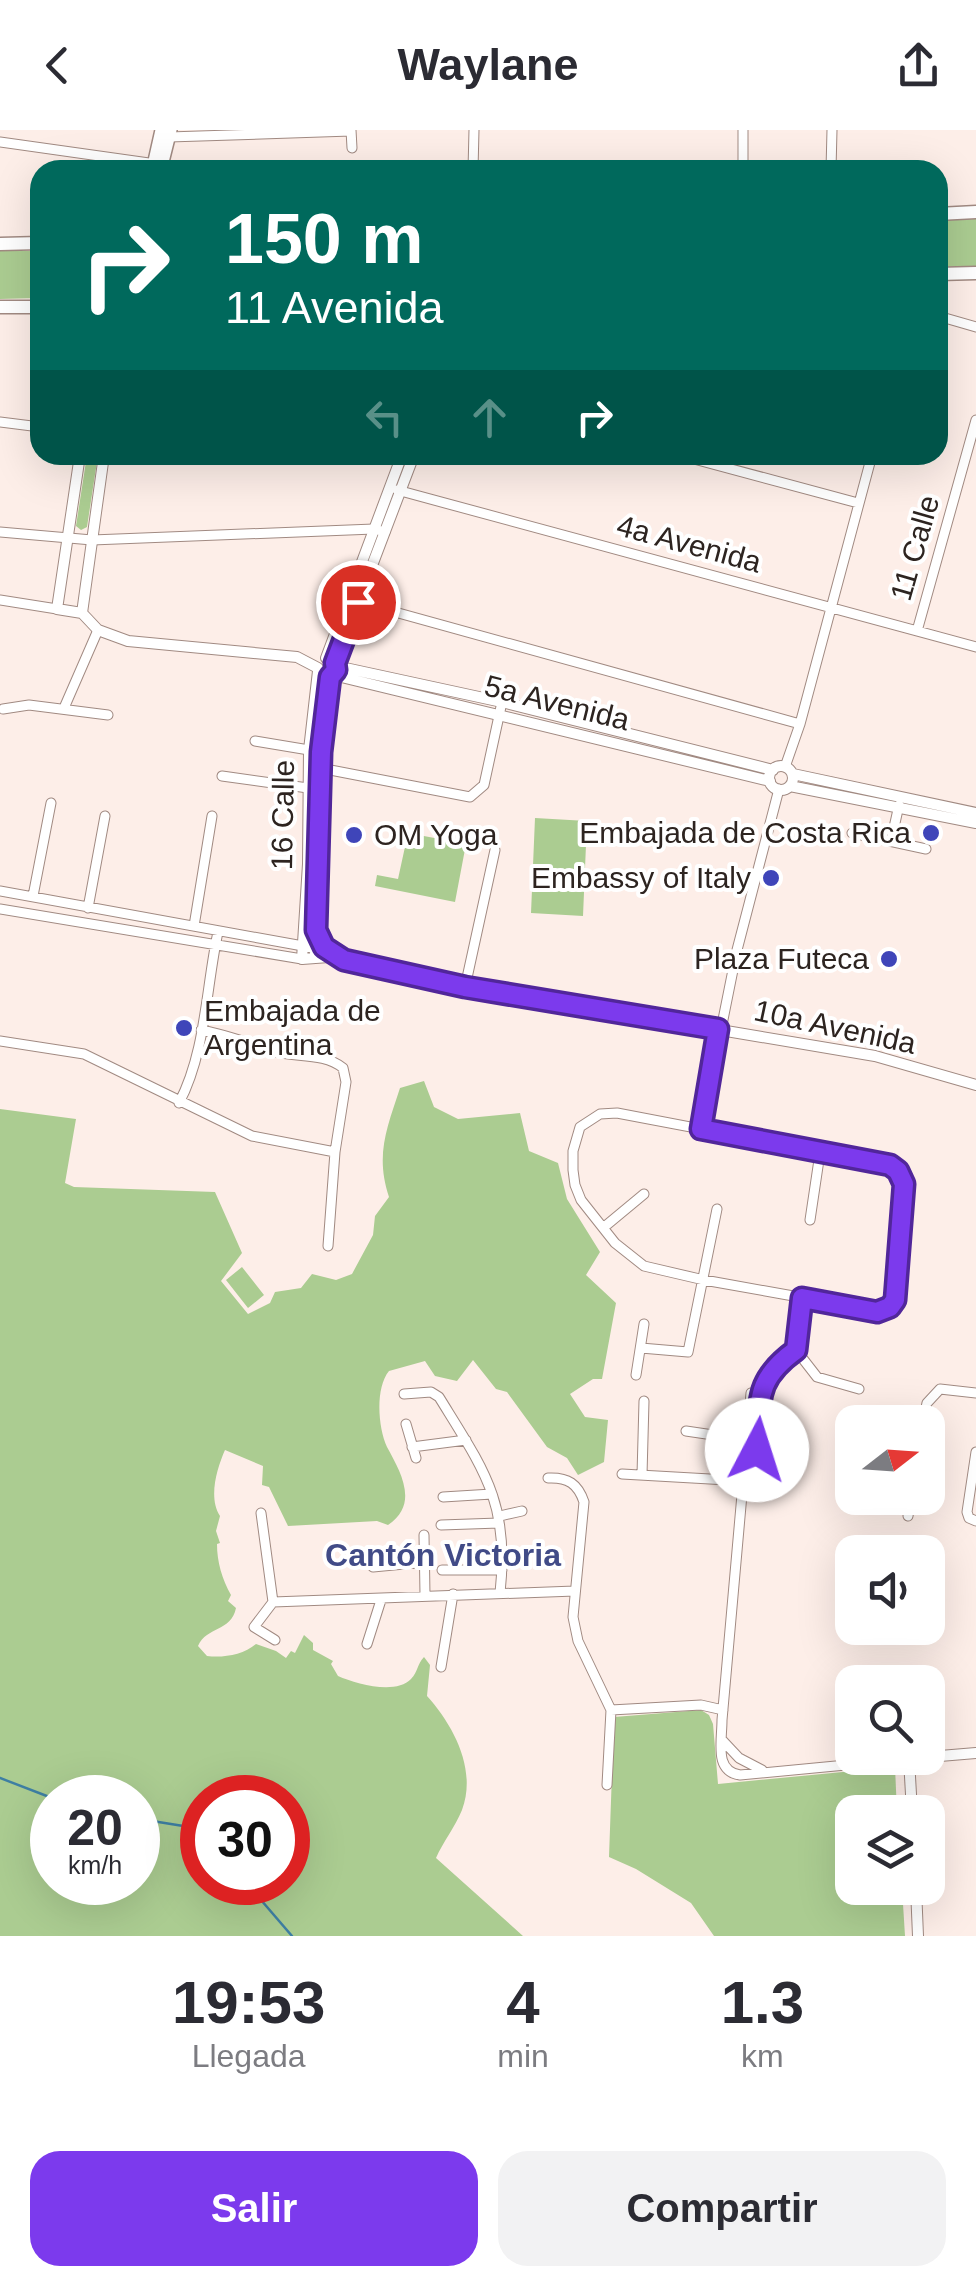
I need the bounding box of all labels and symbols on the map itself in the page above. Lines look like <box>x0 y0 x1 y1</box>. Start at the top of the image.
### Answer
street label: 11 Calle <box>884 491 945 604</box>
street label: 4a Avenida <box>613 508 765 579</box>
pin <box>316 560 401 645</box>
street label: 5a Avenida <box>481 669 633 736</box>
street label: 16 Calle <box>265 760 300 870</box>
place label: Embajada de Costa Rica <box>579 816 911 849</box>
place label: OM Yoga <box>374 818 498 851</box>
marker: Embajada de Costa Rica <box>920 822 942 844</box>
marker: OM Yoga <box>343 824 365 846</box>
place label: Embassy of Italy <box>531 861 751 894</box>
marker: Embassy of Italy <box>760 867 782 889</box>
place label: Plaza Futeca <box>694 942 869 975</box>
marker: Plaza Futeca <box>878 948 900 970</box>
street label: 10a Avenida <box>751 993 919 1060</box>
place label: Embajada de Argentina <box>204 994 381 1061</box>
marker: Embajada de Argentina <box>173 1017 195 1039</box>
position arrow <box>705 1398 809 1502</box>
north arrow <box>835 1405 945 1515</box>
district label: Cantón Victoria <box>325 1537 561 1573</box>
speed limit sign: 30 <box>180 1775 310 1905</box>

